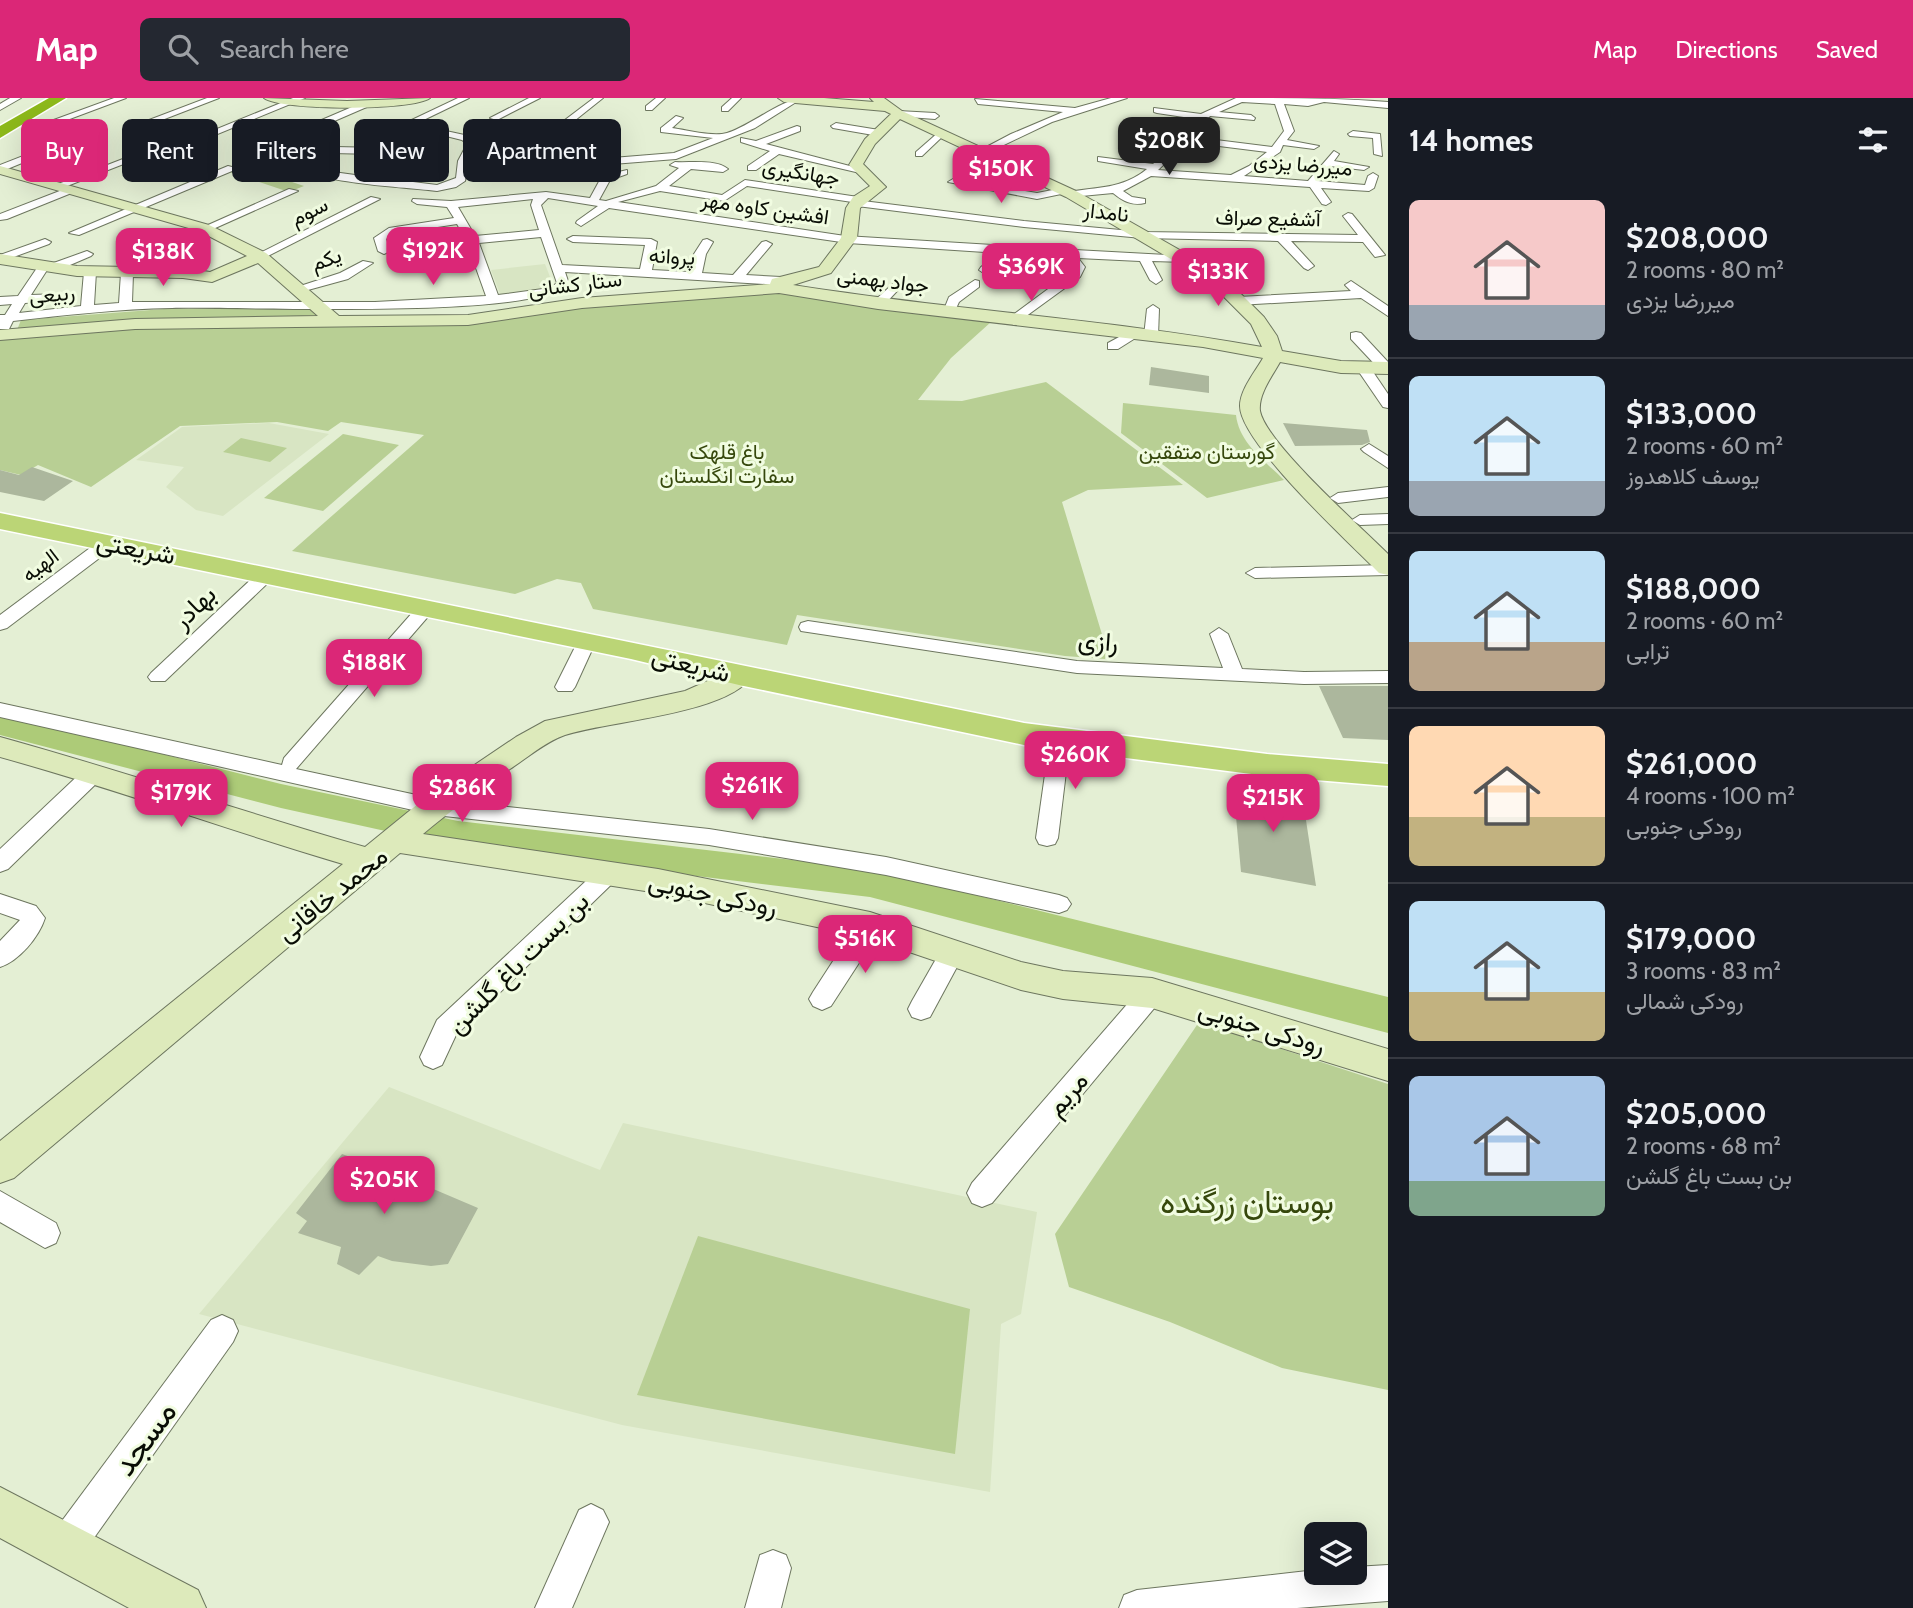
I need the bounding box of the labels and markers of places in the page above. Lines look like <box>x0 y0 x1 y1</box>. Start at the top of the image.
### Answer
pin: $208K <box>1120 118 1218 177</box>
pin: $150K <box>952 146 1050 205</box>
pin: $138K <box>114 228 212 288</box>
pin: $192K <box>384 228 482 287</box>
pin: $369K <box>982 244 1080 303</box>
pin: $133K <box>1169 248 1267 308</box>
pin: $188K <box>325 640 423 699</box>
pin: $260K <box>1026 732 1124 791</box>
pin: $261K <box>703 762 801 822</box>
pin: $286K <box>413 764 511 824</box>
pin: $179K <box>132 770 230 829</box>
pin: $215K <box>1224 774 1322 834</box>
pin: $516K <box>816 916 914 975</box>
pin: $205K <box>335 1156 433 1216</box>

